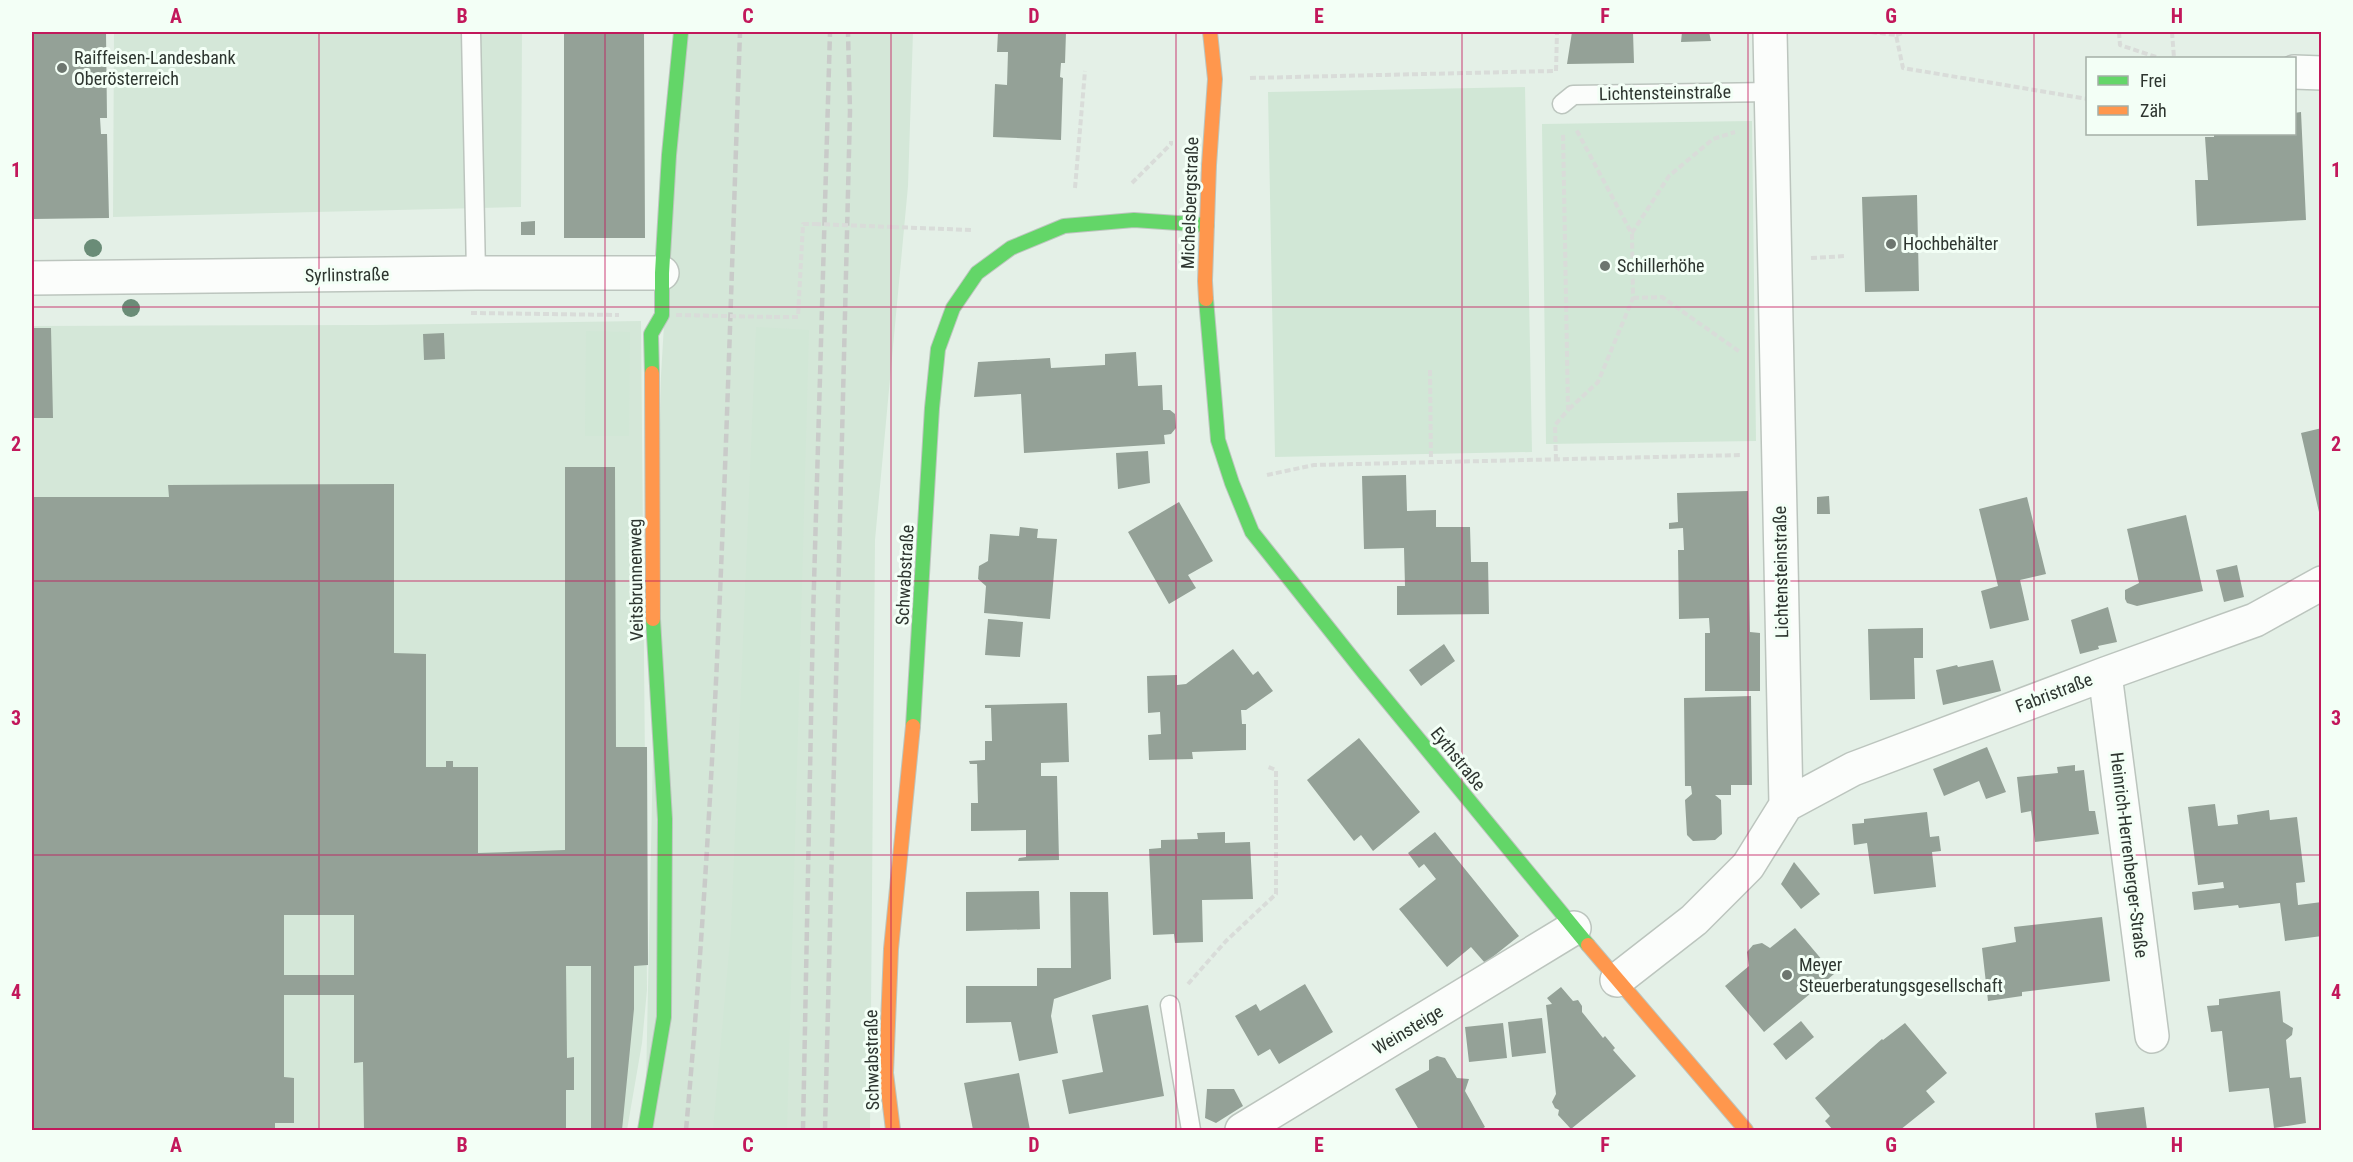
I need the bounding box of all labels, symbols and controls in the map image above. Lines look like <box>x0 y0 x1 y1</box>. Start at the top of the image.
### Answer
text: A <box>170 4 182 28</box>
text: B <box>456 4 468 28</box>
text: C <box>742 4 754 28</box>
text: D <box>1028 4 1040 28</box>
text: E <box>1314 4 1324 28</box>
text: F <box>1600 4 1610 28</box>
text: G <box>1885 4 1897 28</box>
text: H <box>2171 4 2183 28</box>
place label: Raiffeisen-Landesbank Oberösterreich <box>74 47 236 89</box>
legend <box>2086 57 2296 135</box>
marker: Raiffeisen-Landesbank Oberösterreich <box>55 61 69 75</box>
text: Frei <box>2140 70 2166 91</box>
street label: Lichtensteinstraße <box>1599 81 1731 104</box>
text: Zäh <box>2140 100 2167 121</box>
street label: Michelsbergstraße <box>1177 137 1202 269</box>
text: 1 <box>11 158 21 182</box>
text: 1 <box>2331 158 2341 182</box>
place label: Hochbehälter <box>1903 233 1999 254</box>
marker: Hochbehälter <box>1884 237 1898 251</box>
place label: Schillerhöhe <box>1617 255 1705 276</box>
marker: Schillerhöhe <box>1598 259 1612 273</box>
street label: Syrlinstraße <box>305 263 389 286</box>
text: 2 <box>11 432 21 456</box>
text: 2 <box>2331 432 2341 456</box>
street label: Lichtensteinstraße <box>1769 506 1792 638</box>
street label: Veitsbrunnenweg <box>624 519 647 641</box>
street label: Schwabstraße <box>891 524 918 626</box>
street label: Fabristraße <box>2012 668 2095 717</box>
text: 3 <box>11 706 21 730</box>
text: 3 <box>2331 706 2341 730</box>
street label: Eythstraße <box>1427 723 1490 795</box>
street label: Heinrich-Herrenberger-Straße <box>2106 751 2153 959</box>
place label: Meyer Steuerberatungsgesellschaft <box>1799 954 2003 996</box>
marker: Meyer Steuerberatungsgesellschaft <box>1780 968 1794 982</box>
text: 4 <box>11 980 21 1004</box>
text: 4 <box>2331 980 2341 1004</box>
street label: Weinsteige <box>1369 1000 1447 1059</box>
street label: Schwabstraße <box>860 1009 883 1111</box>
text: A <box>170 1133 182 1157</box>
text: B <box>456 1133 468 1157</box>
text: C <box>742 1133 754 1157</box>
text: D <box>1028 1133 1040 1157</box>
text: E <box>1314 1133 1324 1157</box>
text: F <box>1600 1133 1610 1157</box>
text: G <box>1885 1133 1897 1157</box>
text: H <box>2171 1133 2183 1157</box>

